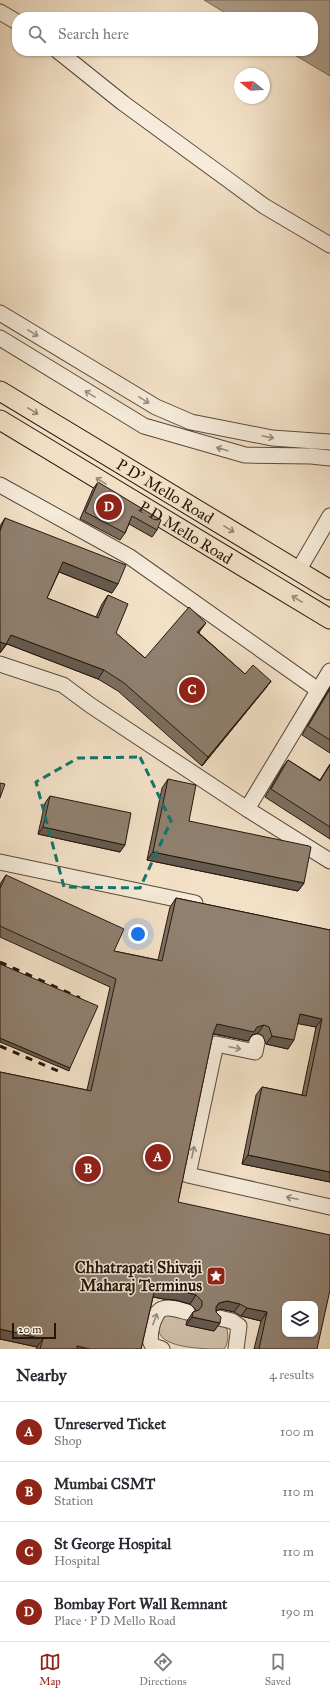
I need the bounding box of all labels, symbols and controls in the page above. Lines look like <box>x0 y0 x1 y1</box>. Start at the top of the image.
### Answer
search box <box>12 12 318 56</box>
icon: search <box>26 23 48 45</box>
text: Search here <box>58 25 129 43</box>
north arrow <box>234 68 270 104</box>
one-way arrow <box>27 329 38 337</box>
one-way arrow <box>84 389 96 397</box>
one-way arrow <box>138 397 150 405</box>
one-way arrow <box>27 408 39 416</box>
one-way arrow <box>261 433 274 441</box>
one-way arrow <box>216 444 229 452</box>
street label: P D' Mello Road <box>113 455 217 528</box>
one-way arrow <box>95 477 107 485</box>
pin: D <box>96 492 122 522</box>
street label: P D Mello Road <box>135 497 236 568</box>
one-way arrow <box>223 525 234 533</box>
one-way arrow <box>292 595 303 603</box>
pin: C <box>179 675 205 705</box>
your location <box>128 924 148 944</box>
one-way arrow <box>229 1044 242 1052</box>
pin: A <box>145 1142 171 1172</box>
one-way arrow <box>190 1146 198 1159</box>
pin: B <box>75 1154 101 1184</box>
one-way arrow <box>286 1194 299 1202</box>
place label: Chhatrapati Shivaji Maharaj Terminus <box>75 1258 203 1296</box>
place icon: Chhatrapati Shivaji Maharaj Terminus <box>205 1265 227 1287</box>
map controls <box>282 1301 318 1337</box>
button: layers <box>282 1301 318 1337</box>
one-way arrow <box>152 1313 160 1325</box>
scale bar <box>12 1321 56 1340</box>
text: 20 m <box>18 1323 41 1336</box>
text: Nearby <box>16 1365 67 1386</box>
text: 4 results <box>269 1367 314 1383</box>
text: Unreserved Ticket <box>54 1415 166 1433</box>
text: A <box>25 1424 33 1440</box>
text: 100 m <box>280 1424 314 1440</box>
text: Shop <box>54 1433 82 1449</box>
text: Mumbai CSMT <box>54 1475 155 1493</box>
text: B <box>25 1484 33 1500</box>
text: 110 m <box>282 1484 314 1500</box>
text: Station <box>54 1493 93 1509</box>
text: St George Hospital <box>54 1535 171 1553</box>
text: C <box>25 1544 33 1560</box>
text: 110 m <box>282 1544 314 1560</box>
text: Hospital <box>54 1553 100 1569</box>
text: Bombay Fort Wall Remnant <box>54 1595 227 1613</box>
text: D <box>24 1604 34 1620</box>
text: 190 m <box>281 1604 314 1620</box>
text: Place · P D Mello Road <box>54 1613 176 1629</box>
tab: Map <box>39 1651 61 1688</box>
tab: Directions <box>139 1651 187 1688</box>
tab: Saved <box>265 1651 291 1688</box>

